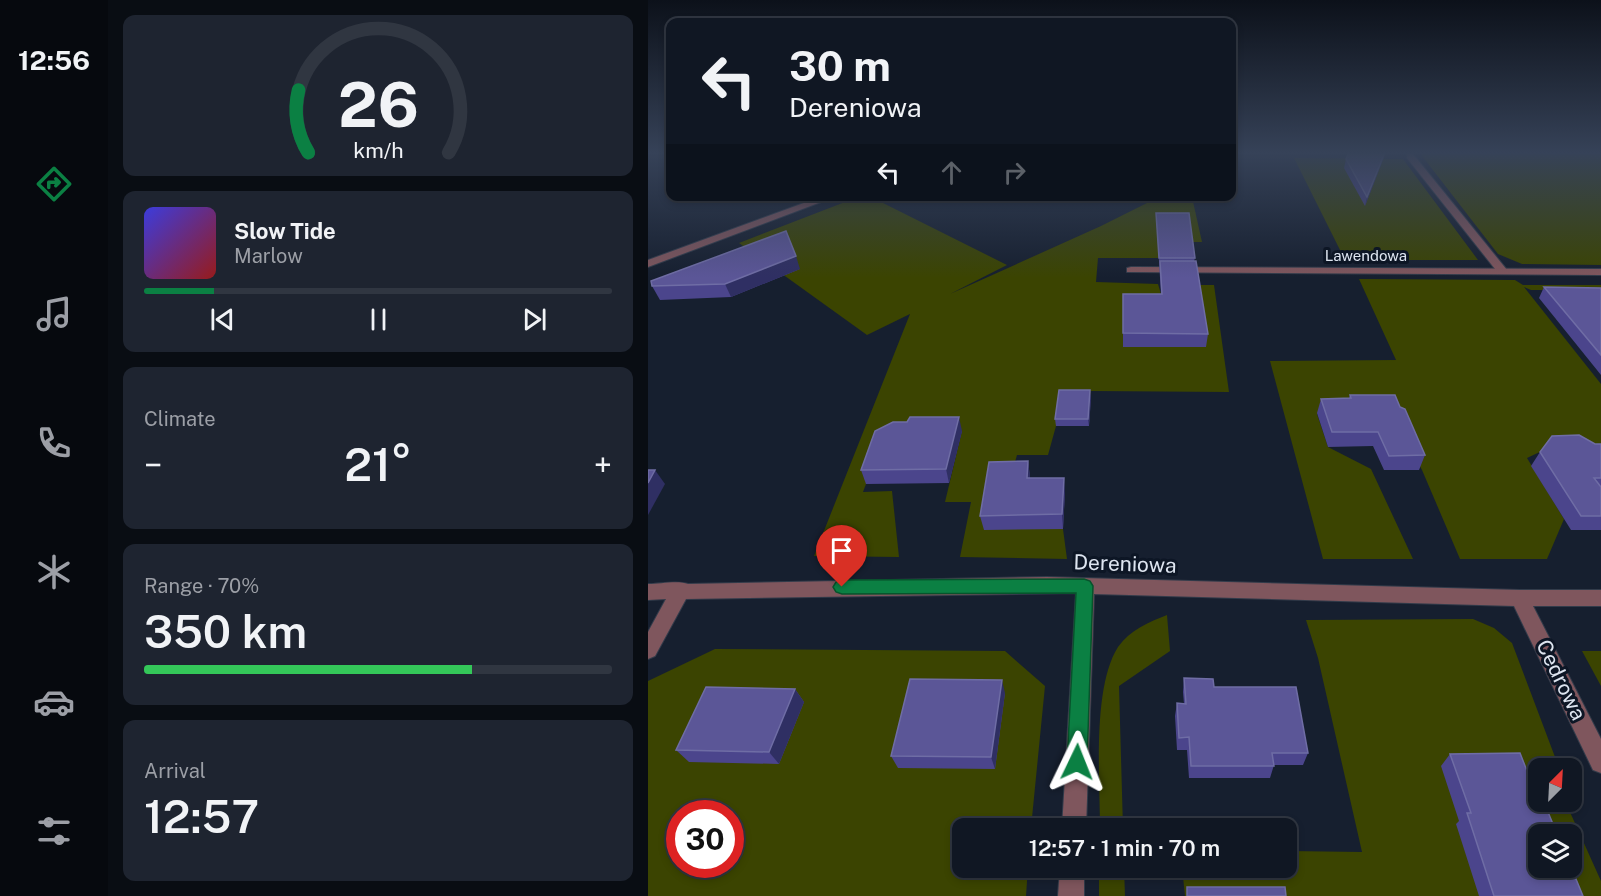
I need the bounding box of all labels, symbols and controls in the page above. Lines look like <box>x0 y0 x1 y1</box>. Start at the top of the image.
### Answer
text: 30 m <box>789 41 891 90</box>
icon: left <box>690 42 768 120</box>
text: 12:56 <box>18 44 90 76</box>
text: 26 <box>338 68 418 141</box>
text: Dereniowa <box>789 91 922 123</box>
text: km/h <box>353 138 403 163</box>
icon: left <box>872 156 905 189</box>
icon: ahead <box>935 156 968 189</box>
icon: right <box>998 156 1031 189</box>
icon: directions <box>33 163 75 205</box>
text: Slow Tide <box>234 218 336 244</box>
text: Marlow <box>234 244 303 268</box>
street label: Lawendowa <box>1325 247 1407 264</box>
icon: music <box>33 293 75 335</box>
icon: previous <box>206 303 239 336</box>
icon: pause <box>362 303 395 336</box>
icon: next <box>518 303 551 336</box>
text: Climate <box>144 407 216 431</box>
icon: phone <box>33 422 75 464</box>
text: 21° <box>344 438 412 491</box>
text: − <box>144 446 162 484</box>
text: + <box>594 446 612 484</box>
pin <box>816 525 867 587</box>
icon: arrive <box>825 534 858 567</box>
street label: Dereniowa <box>1073 549 1177 578</box>
icon: climate <box>33 551 75 593</box>
text: Range · 70% <box>144 574 259 598</box>
text: 350 km <box>144 605 307 658</box>
street label: Cedrowa <box>1531 635 1592 724</box>
icon: car <box>33 681 75 723</box>
position arrow <box>1045 730 1109 794</box>
north arrow <box>1528 758 1582 812</box>
map controls <box>1528 758 1582 878</box>
text: Arrival <box>144 759 206 783</box>
text: 12:57 <box>144 790 259 843</box>
speed limit sign: 30 <box>666 800 744 878</box>
icon: filters <box>33 810 75 852</box>
button: layers <box>1528 824 1582 878</box>
text: 12:57 · 1 min · 70 m <box>1029 835 1220 861</box>

